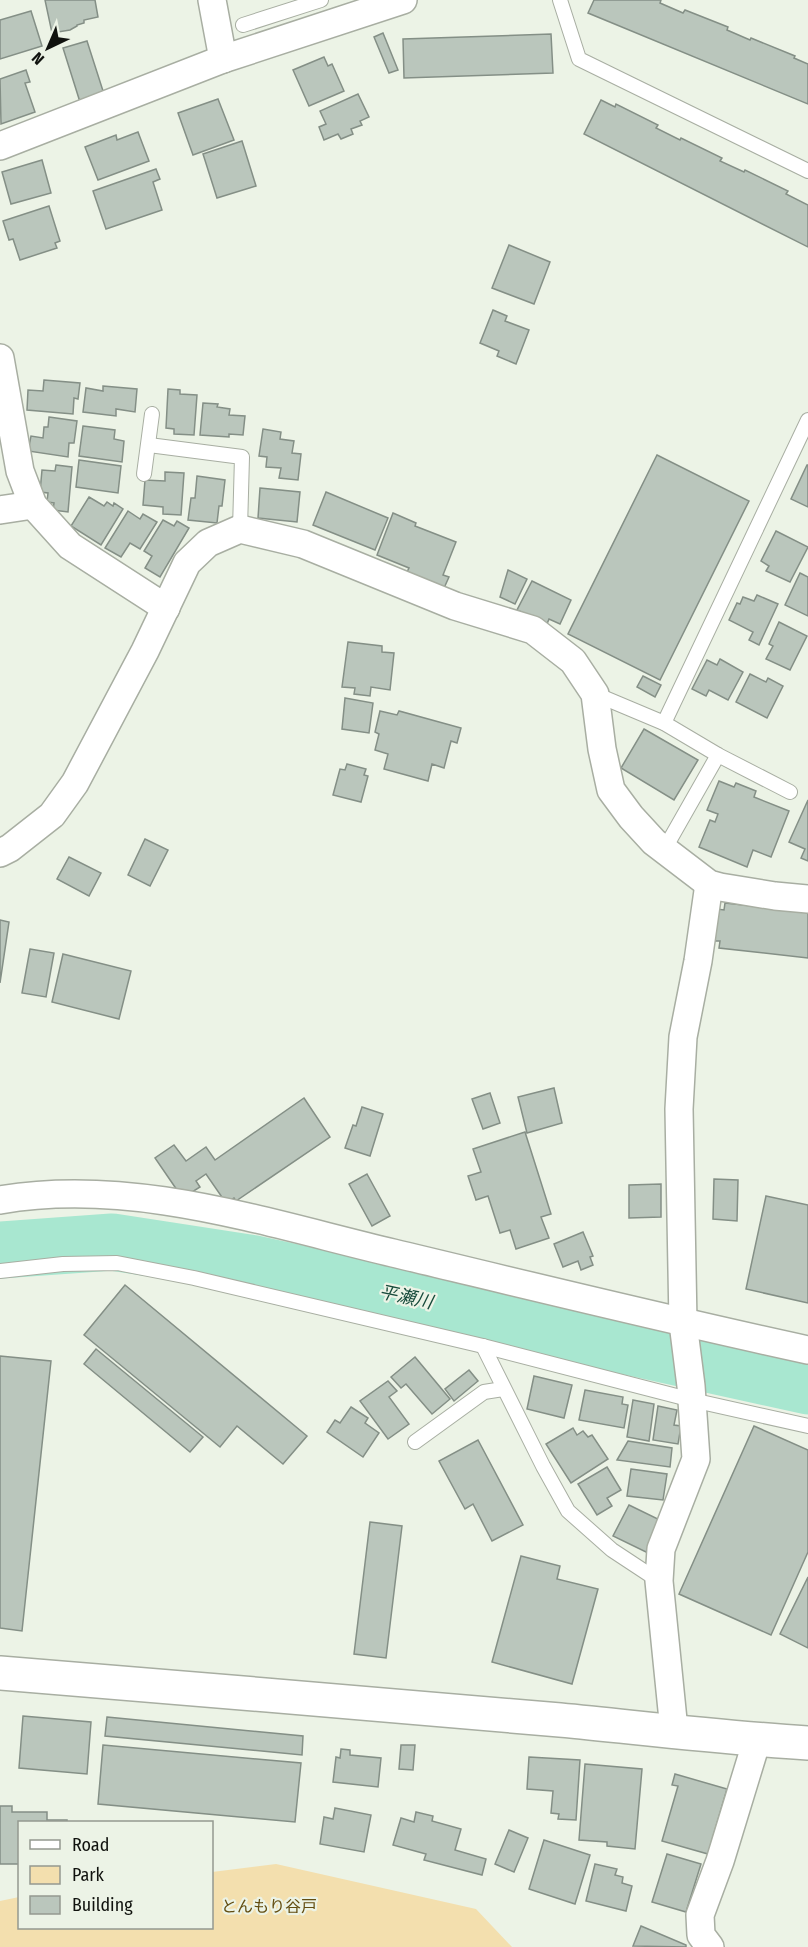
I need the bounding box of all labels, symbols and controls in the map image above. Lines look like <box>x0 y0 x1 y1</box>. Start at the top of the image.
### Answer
north arrow <box>18 18 78 78</box>
text: N <box>28 48 48 69</box>
water label: 平瀬川 <box>377 1281 437 1314</box>
legend <box>18 1821 213 1929</box>
text: Road <box>72 1834 109 1856</box>
text: Park <box>72 1864 105 1886</box>
text: Building <box>72 1894 133 1916</box>
park label: とんもり谷戸 <box>221 1897 317 1916</box>

